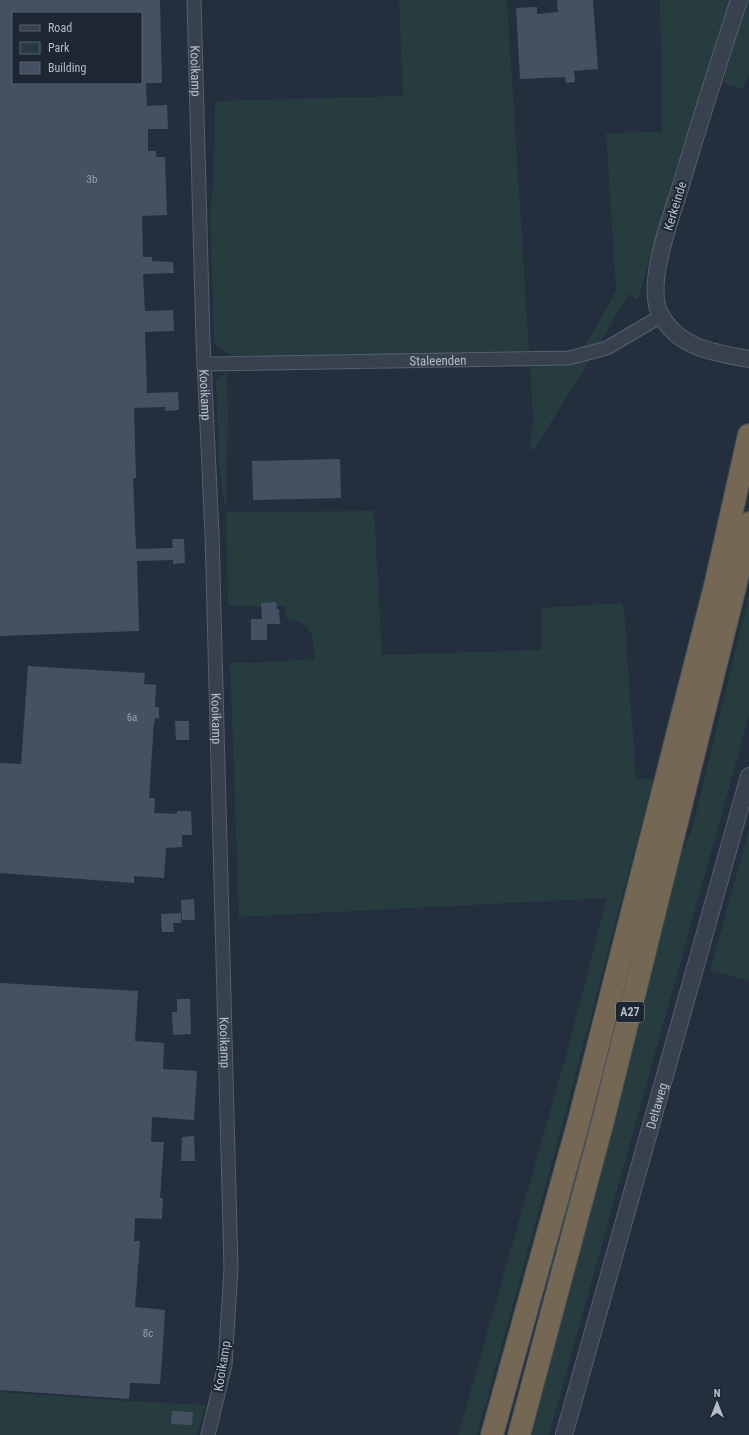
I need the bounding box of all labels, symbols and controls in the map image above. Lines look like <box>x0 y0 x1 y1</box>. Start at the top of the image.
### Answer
legend <box>12 12 142 84</box>
text: Road <box>48 21 72 35</box>
text: Park <box>48 41 70 55</box>
street label: Kooikamp <box>188 45 204 97</box>
text: Building <box>48 61 86 75</box>
house number: 3b <box>87 173 97 186</box>
street label: Kerkeinde <box>660 180 690 232</box>
street label: Staleenden <box>409 352 467 368</box>
street label: Kooikamp <box>197 369 214 421</box>
street label: Kooikamp <box>209 693 225 744</box>
house number: 6a <box>127 711 137 724</box>
road number: A27 <box>616 1002 644 1022</box>
street label: Kooikamp <box>217 1017 233 1068</box>
street label: Deltaweg <box>643 1081 670 1131</box>
house number: 8c <box>143 1327 153 1340</box>
street label: Kooikamp <box>211 1340 233 1392</box>
north arrow <box>697 1383 737 1423</box>
text: N <box>714 1387 721 1400</box>

